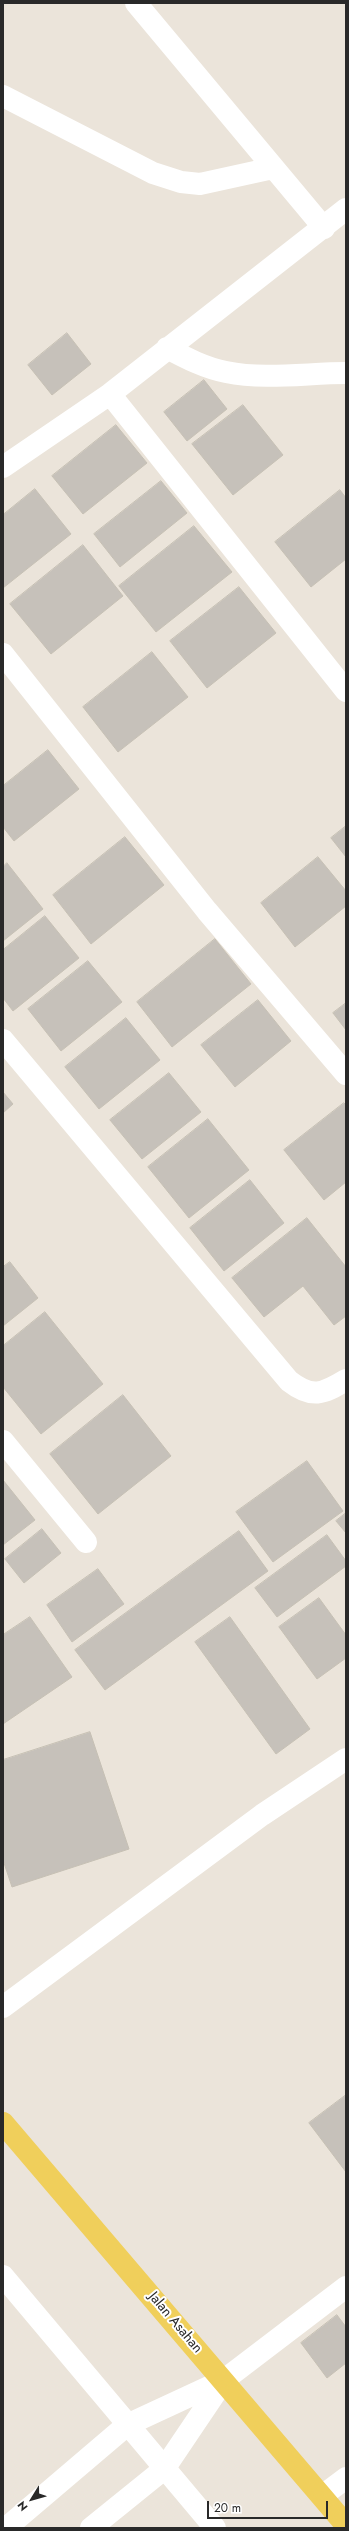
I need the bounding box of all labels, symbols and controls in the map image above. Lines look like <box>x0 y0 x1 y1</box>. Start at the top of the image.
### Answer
street label: Jalan Asahan <box>145 2289 205 2357</box>
north arrow <box>12 2479 52 2519</box>
scale bar <box>209 2493 330 2519</box>
text: N <box>13 2498 31 2515</box>
text: 20 m <box>214 2499 241 2517</box>

